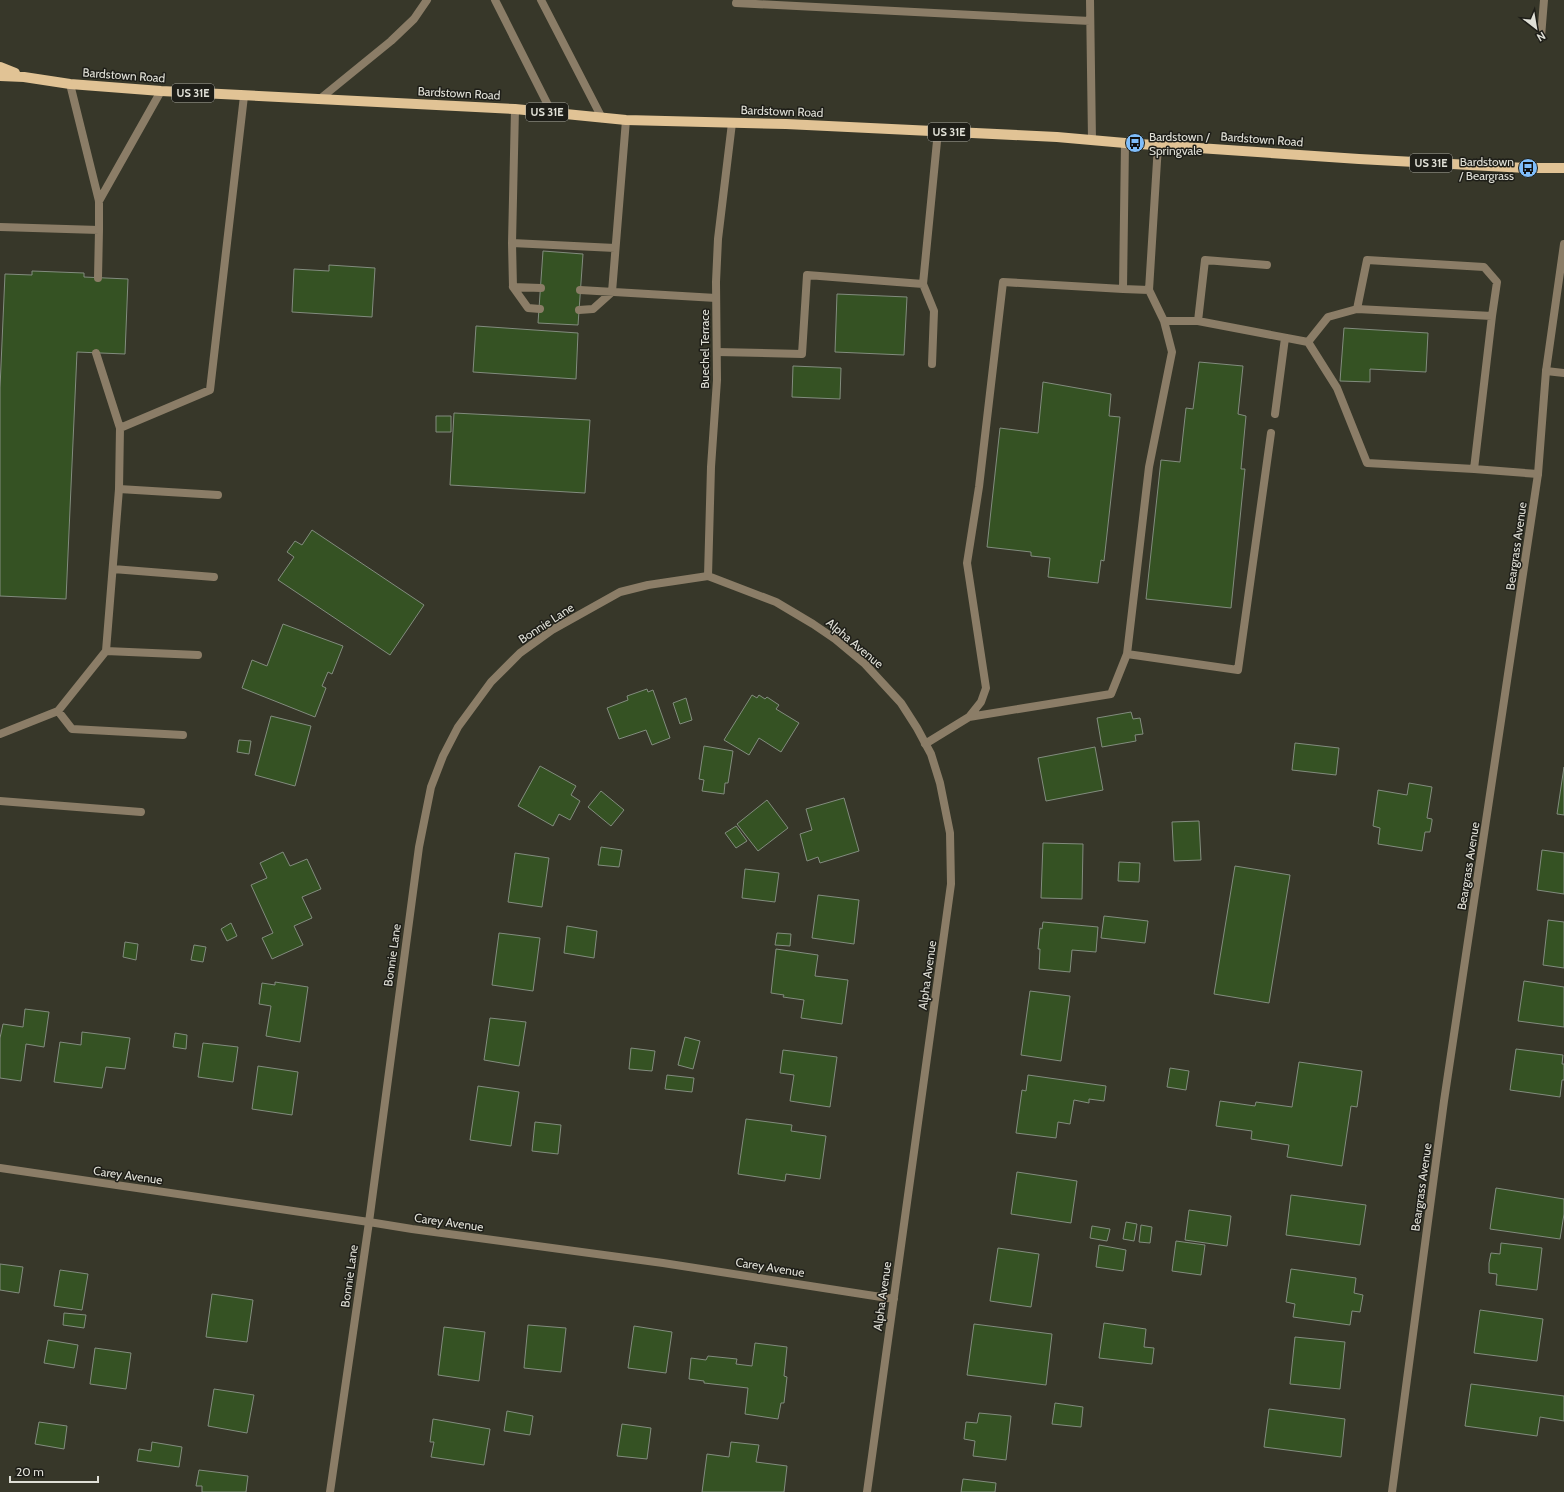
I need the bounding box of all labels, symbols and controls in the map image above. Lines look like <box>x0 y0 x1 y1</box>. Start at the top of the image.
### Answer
north arrow <box>1516 8 1556 48</box>
text: N <box>1534 29 1548 45</box>
street label: Bardstown Road <box>82 65 166 85</box>
street label: Bardstown Road <box>417 83 501 103</box>
road number: US 31E <box>172 84 214 102</box>
street label: Bardstown Road <box>740 102 824 120</box>
road number: US 31E <box>526 103 568 121</box>
road number: US 31E <box>928 123 970 141</box>
place label: Bardstown / Springvale <box>1149 129 1211 158</box>
street label: Bardstown Road <box>1220 129 1304 149</box>
bus stop icon: Bardstown / Springvale <box>1124 132 1146 154</box>
road number: US 31E <box>1410 154 1452 172</box>
place label: Bardstown / Beargrass <box>1458 154 1514 183</box>
bus stop icon: Bardstown / Beargrass <box>1517 157 1539 179</box>
street label: Buechel Terrace <box>697 309 712 389</box>
street label: Beargrass Avenue <box>1502 501 1530 591</box>
street label: Bonnie Lane <box>515 599 577 647</box>
street label: Alpha Avenue <box>823 615 887 671</box>
street label: Beargrass Avenue <box>1454 821 1482 911</box>
street label: Bonnie Lane <box>380 923 404 987</box>
street label: Alpha Avenue <box>915 939 939 1011</box>
street label: Beargrass Avenue <box>1407 1142 1435 1232</box>
street label: Carey Avenue <box>92 1163 164 1187</box>
street label: Carey Avenue <box>413 1210 485 1234</box>
street label: Bonnie Lane <box>337 1244 361 1308</box>
street label: Carey Avenue <box>734 1254 806 1280</box>
street label: Alpha Avenue <box>870 1260 894 1332</box>
scale bar <box>10 1458 98 1484</box>
text: 20 m <box>16 1464 44 1479</box>

